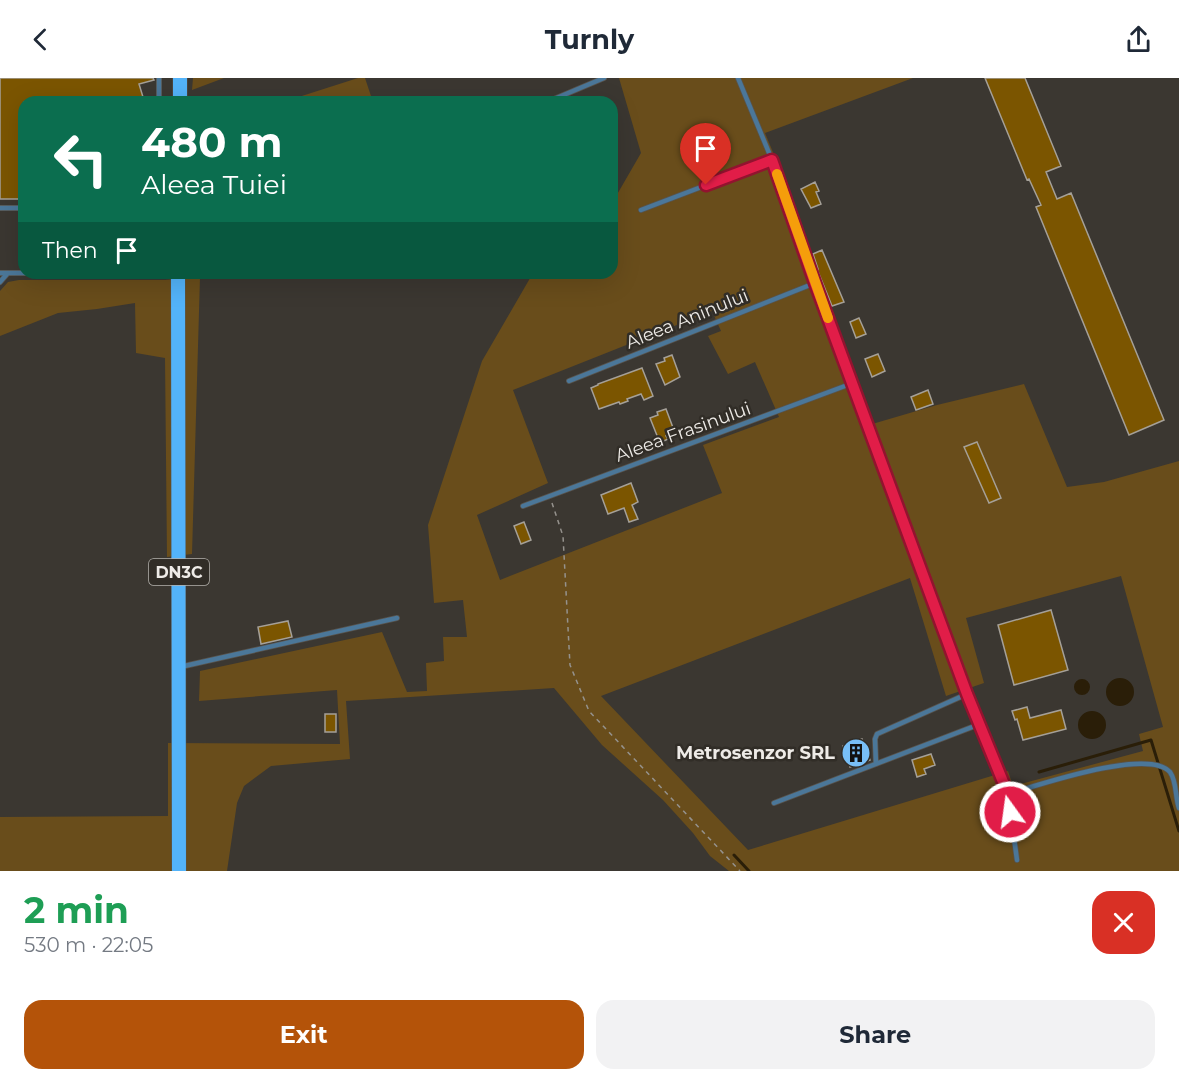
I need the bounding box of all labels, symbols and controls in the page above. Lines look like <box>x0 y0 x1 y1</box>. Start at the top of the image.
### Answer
icon: back <box>24 23 57 56</box>
text: Turnly <box>545 23 634 56</box>
icon: share <box>1122 23 1155 56</box>
text: 480 m <box>141 116 283 168</box>
icon: left <box>42 120 120 198</box>
pin <box>680 123 731 185</box>
icon: arrive <box>689 132 722 165</box>
text: Aleea Tuiei <box>141 168 287 201</box>
icon: arrive <box>110 234 143 267</box>
text: Then <box>42 237 98 264</box>
street label: Aleea Aninului <box>622 284 752 354</box>
street label: Aleea Frasinului <box>612 397 754 467</box>
road number: DN3C <box>149 559 209 585</box>
building icon: Metrosenzor SRL <box>840 737 872 769</box>
place label: Metrosenzor SRL <box>676 742 835 764</box>
position arrow <box>978 780 1042 844</box>
text: 2 min <box>24 888 129 932</box>
button: close <box>1092 891 1155 954</box>
text: 530 m · 22:05 <box>24 933 153 957</box>
button: Exit <box>24 1000 584 1069</box>
button: Share <box>596 1000 1155 1069</box>

